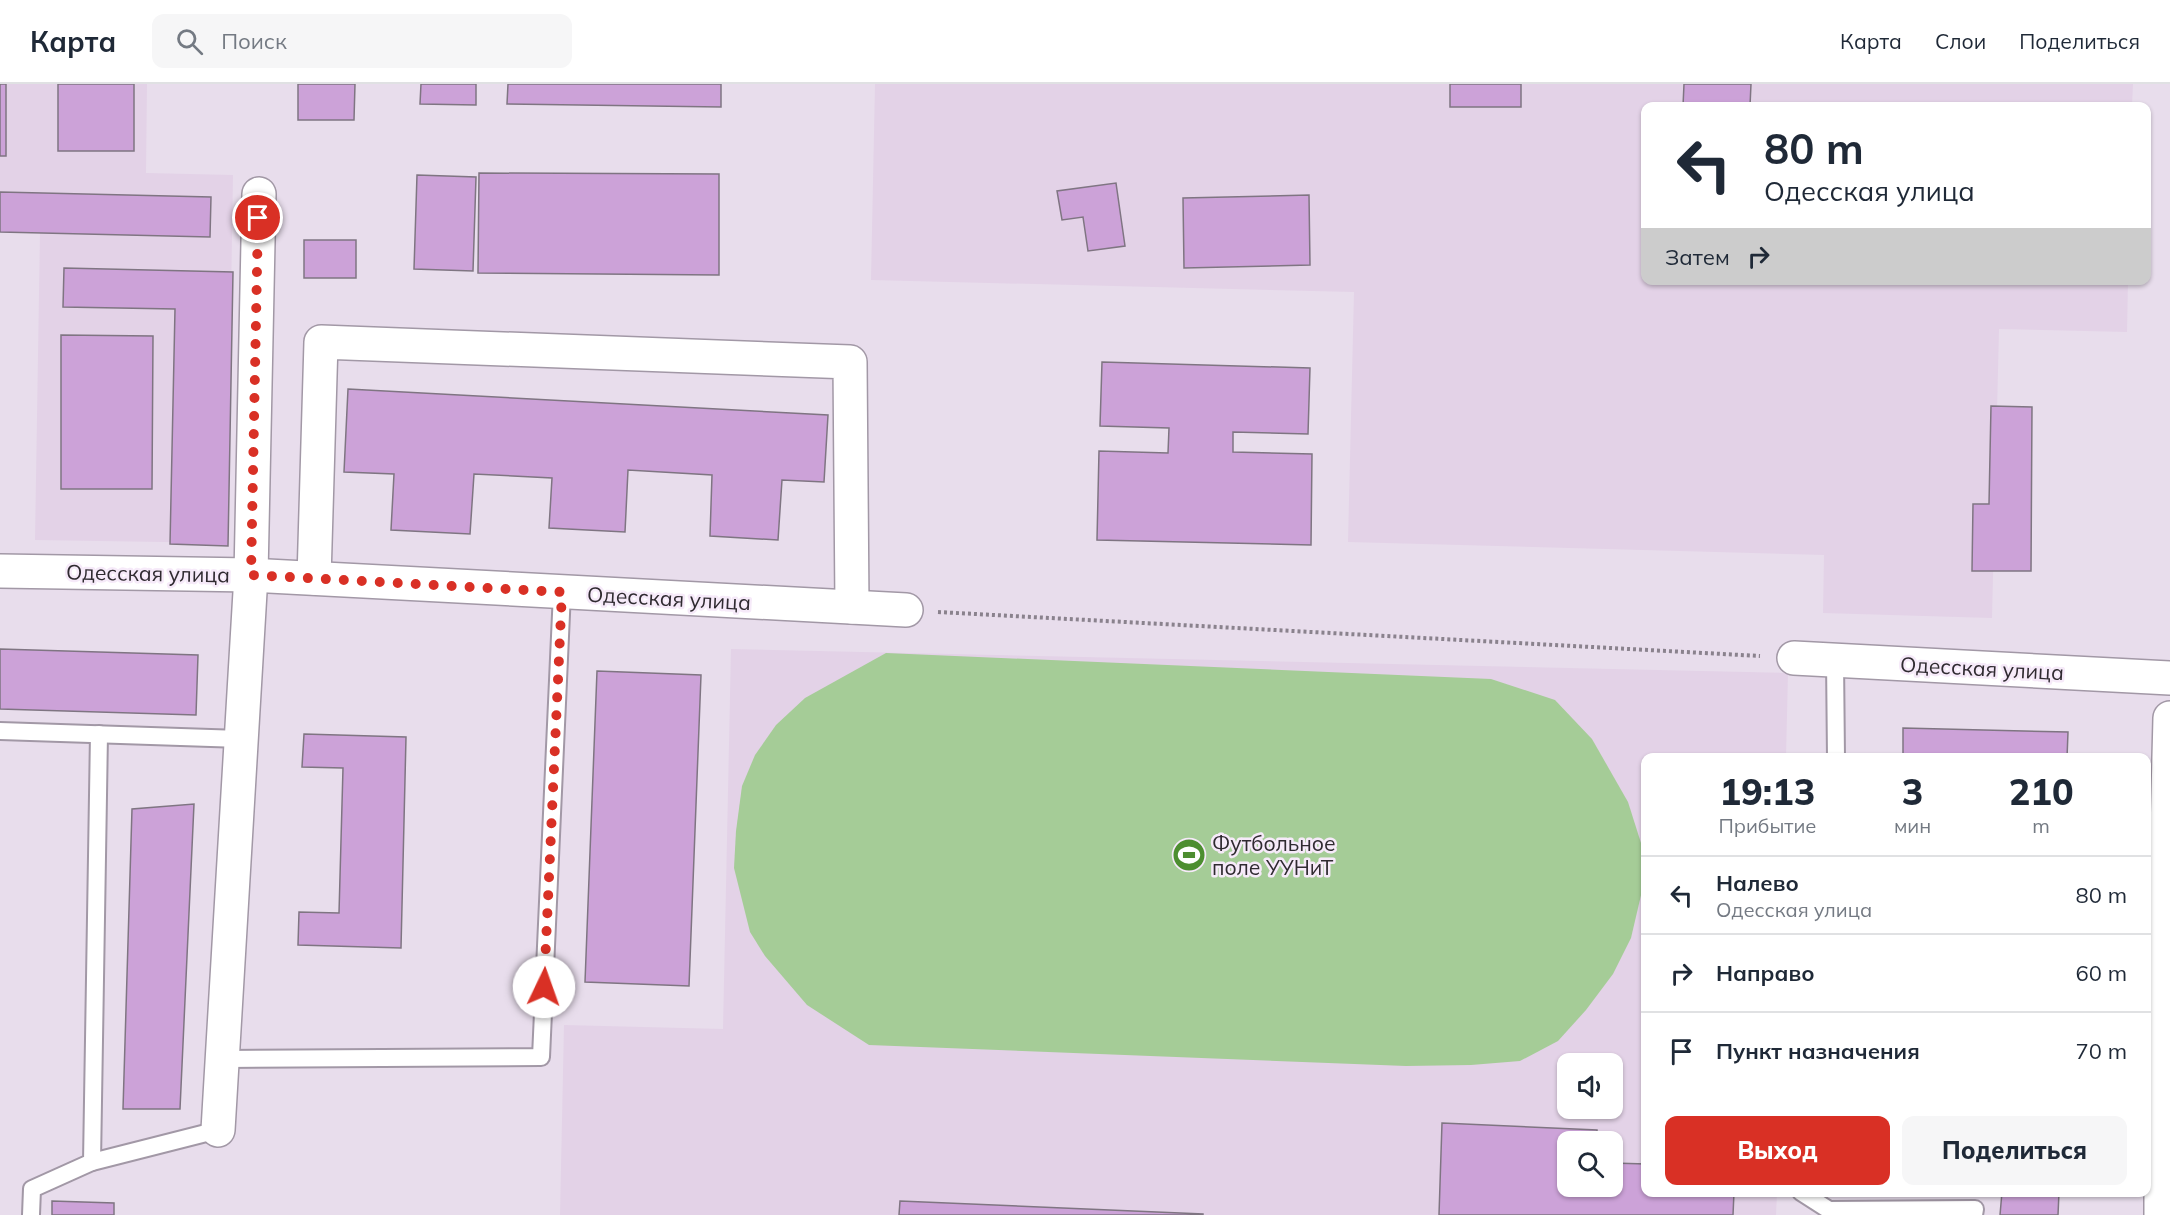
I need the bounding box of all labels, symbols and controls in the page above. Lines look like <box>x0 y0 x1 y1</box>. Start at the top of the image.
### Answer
search box <box>152 14 572 68</box>
text: Карта <box>30 24 116 59</box>
icon: search <box>173 25 206 58</box>
text: Поиск <box>221 27 287 55</box>
text: Карта <box>1840 28 1902 54</box>
text: Слои <box>1935 28 1986 54</box>
text: Поделиться <box>2019 28 2140 54</box>
text: 80 m <box>1764 122 1864 175</box>
icon: left <box>1665 126 1743 204</box>
text: Одесская улица <box>1764 174 1975 208</box>
pin <box>232 192 283 243</box>
icon: arrive <box>241 201 274 234</box>
icon: right <box>1742 240 1775 273</box>
text: Затем <box>1665 243 1730 271</box>
street label: Одесская улица <box>66 559 230 587</box>
street label: Одесская улица <box>586 581 752 615</box>
street label: Одесская улица <box>1899 651 2065 685</box>
text: 19:13 <box>1720 769 1815 814</box>
text: 3 <box>1902 769 1923 814</box>
text: 210 <box>2009 769 2074 814</box>
text: Прибытие <box>1718 813 1816 838</box>
text: мин <box>1894 813 1931 838</box>
text: m <box>2032 813 2050 838</box>
place label: Футбольное поле УУНиТ <box>1212 830 1336 880</box>
sports icon: Футбольное поле УУНиТ <box>1171 837 1207 873</box>
text: Налево <box>1716 869 1799 897</box>
icon: left <box>1665 879 1698 912</box>
text: 80 m <box>2076 881 2127 909</box>
text: Одесская улица <box>1716 897 1872 922</box>
position arrow <box>512 955 576 1019</box>
icon: right <box>1665 957 1698 990</box>
text: Направо <box>1716 959 1814 987</box>
text: 60 m <box>2076 959 2127 987</box>
icon: arrive <box>1665 1035 1698 1068</box>
text: Пункт назначения <box>1716 1037 1920 1065</box>
text: 70 m <box>2076 1037 2127 1065</box>
map controls <box>1557 1053 1623 1197</box>
button: sound <box>1557 1053 1623 1119</box>
button: Выход <box>1665 1116 1890 1185</box>
button: Поделиться <box>1902 1116 2127 1185</box>
button: search <box>1557 1131 1623 1197</box>

